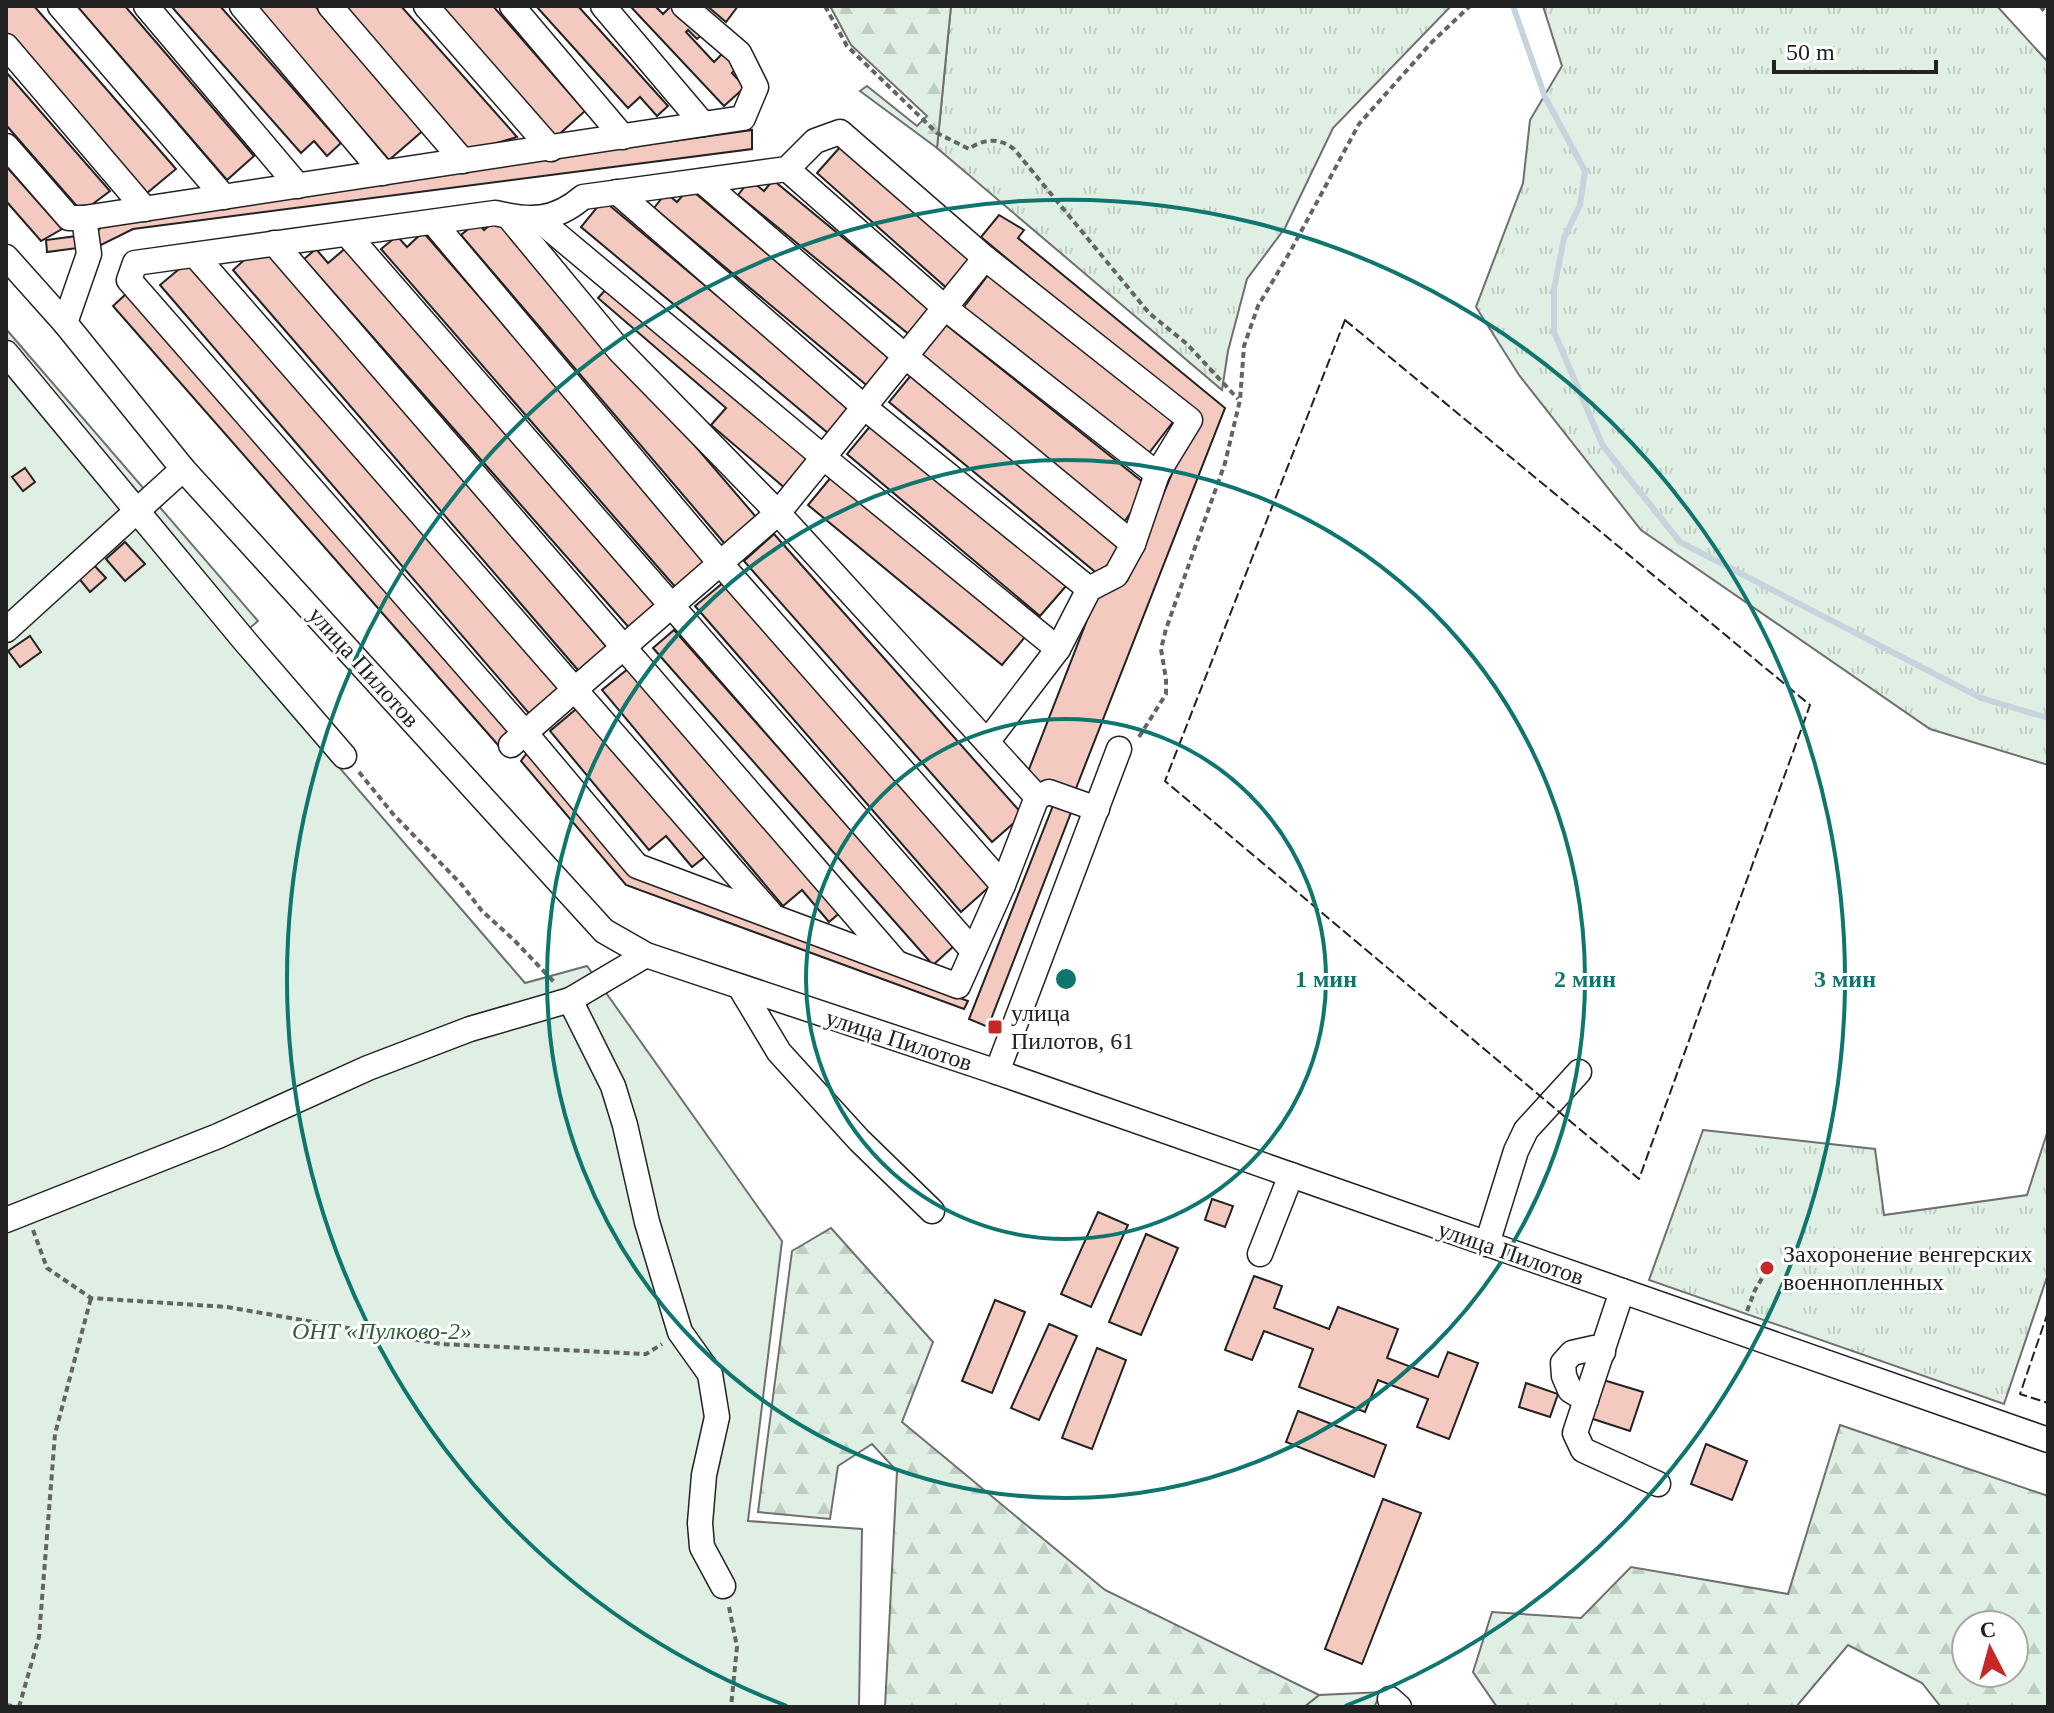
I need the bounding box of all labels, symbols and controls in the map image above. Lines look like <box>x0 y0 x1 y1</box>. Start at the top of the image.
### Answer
scale bar <box>1774 24 1936 74</box>
text: 50 m <box>1786 39 1835 65</box>
street label: улица Пилотов <box>303 602 425 732</box>
centre of rings <box>1052 965 1080 993</box>
text: 1 мин <box>1295 966 1357 992</box>
text: 2 мин <box>1554 966 1616 992</box>
text: 3 мин <box>1814 966 1876 992</box>
place label: улица Пилотов, 61 <box>1011 1000 1134 1054</box>
street label: улица Пилотов <box>822 1004 976 1076</box>
marker: улица Пилотов, 61 <box>986 1018 1004 1036</box>
street label: улица Пилотов <box>1435 1216 1587 1290</box>
place label: Захоронение венгерских военнопленных <box>1783 1241 2033 1295</box>
marker: Захоронение венгерских военнопленных <box>1758 1259 1776 1277</box>
park label: ОНТ «Пулково-2» <box>292 1318 472 1344</box>
north arrow <box>1950 1609 2030 1689</box>
text: С <box>1979 1616 1997 1643</box>

